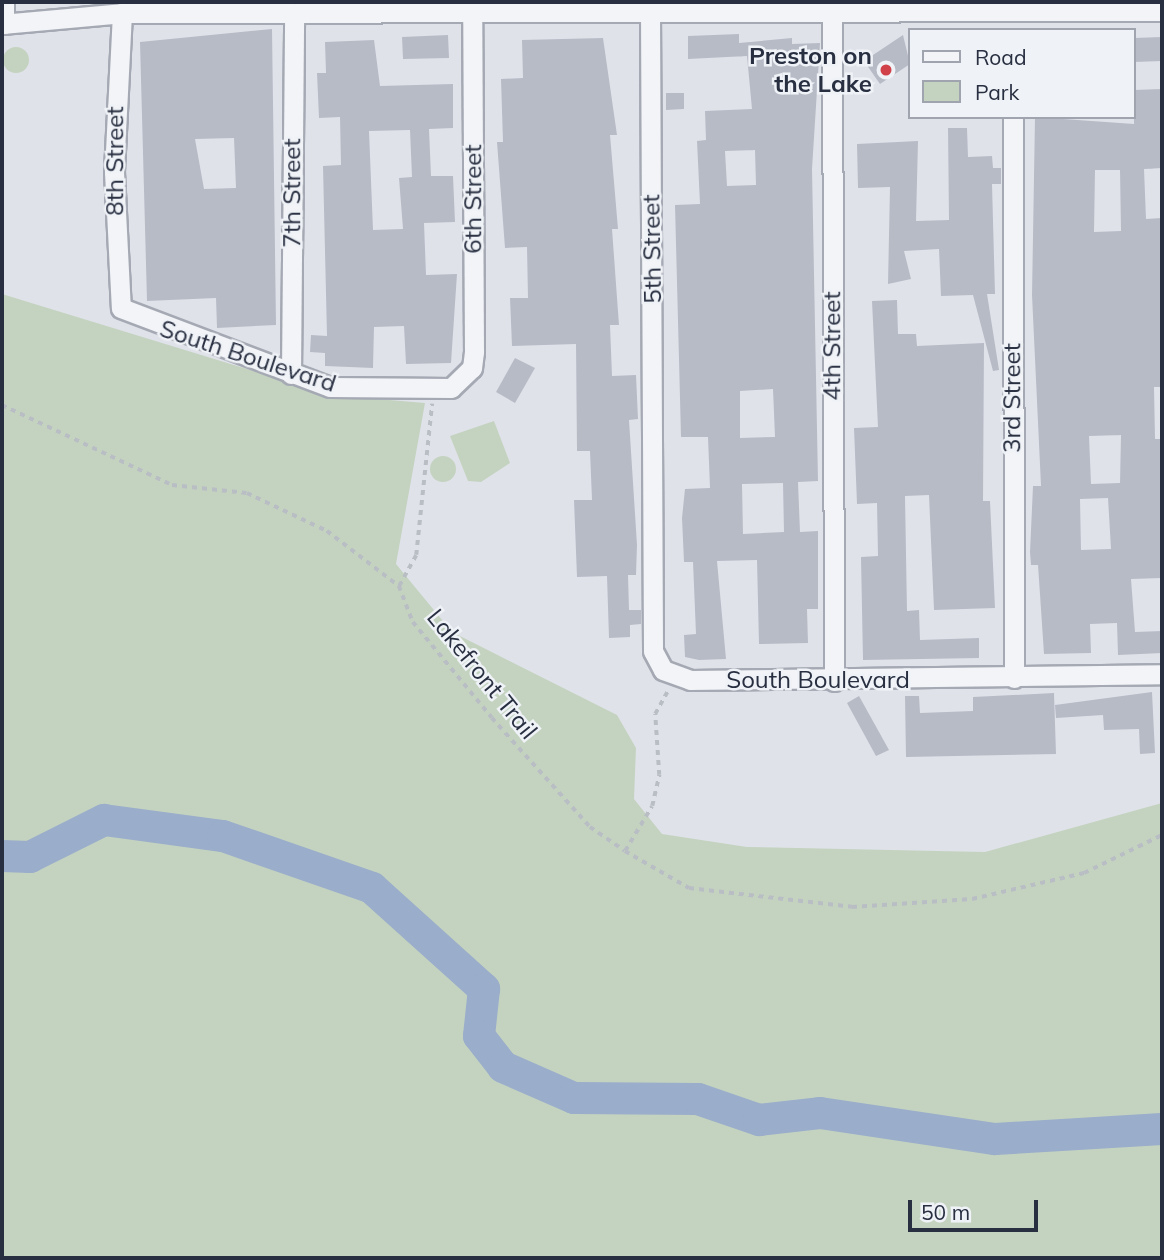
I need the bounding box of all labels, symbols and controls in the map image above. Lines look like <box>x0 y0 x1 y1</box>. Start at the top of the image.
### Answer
legend <box>908 28 1136 119</box>
place label: Preston on the Lake <box>749 42 872 98</box>
text: Road <box>975 44 1026 70</box>
marker: Preston on the Lake <box>878 62 894 78</box>
text: Park <box>975 79 1019 105</box>
street label: 8th Street <box>101 106 129 216</box>
street label: 7th Street <box>278 138 306 248</box>
street label: 6th Street <box>459 144 487 254</box>
street label: 5th Street <box>637 194 667 304</box>
street label: 4th Street <box>818 291 846 401</box>
street label: South Boulevard <box>156 314 340 398</box>
street label: 3rd Street <box>998 343 1026 453</box>
street label: Lakefront Trail <box>421 603 543 745</box>
street label: South Boulevard <box>726 666 910 694</box>
scale bar <box>912 1186 1042 1230</box>
text: 50 m <box>921 1199 970 1225</box>

